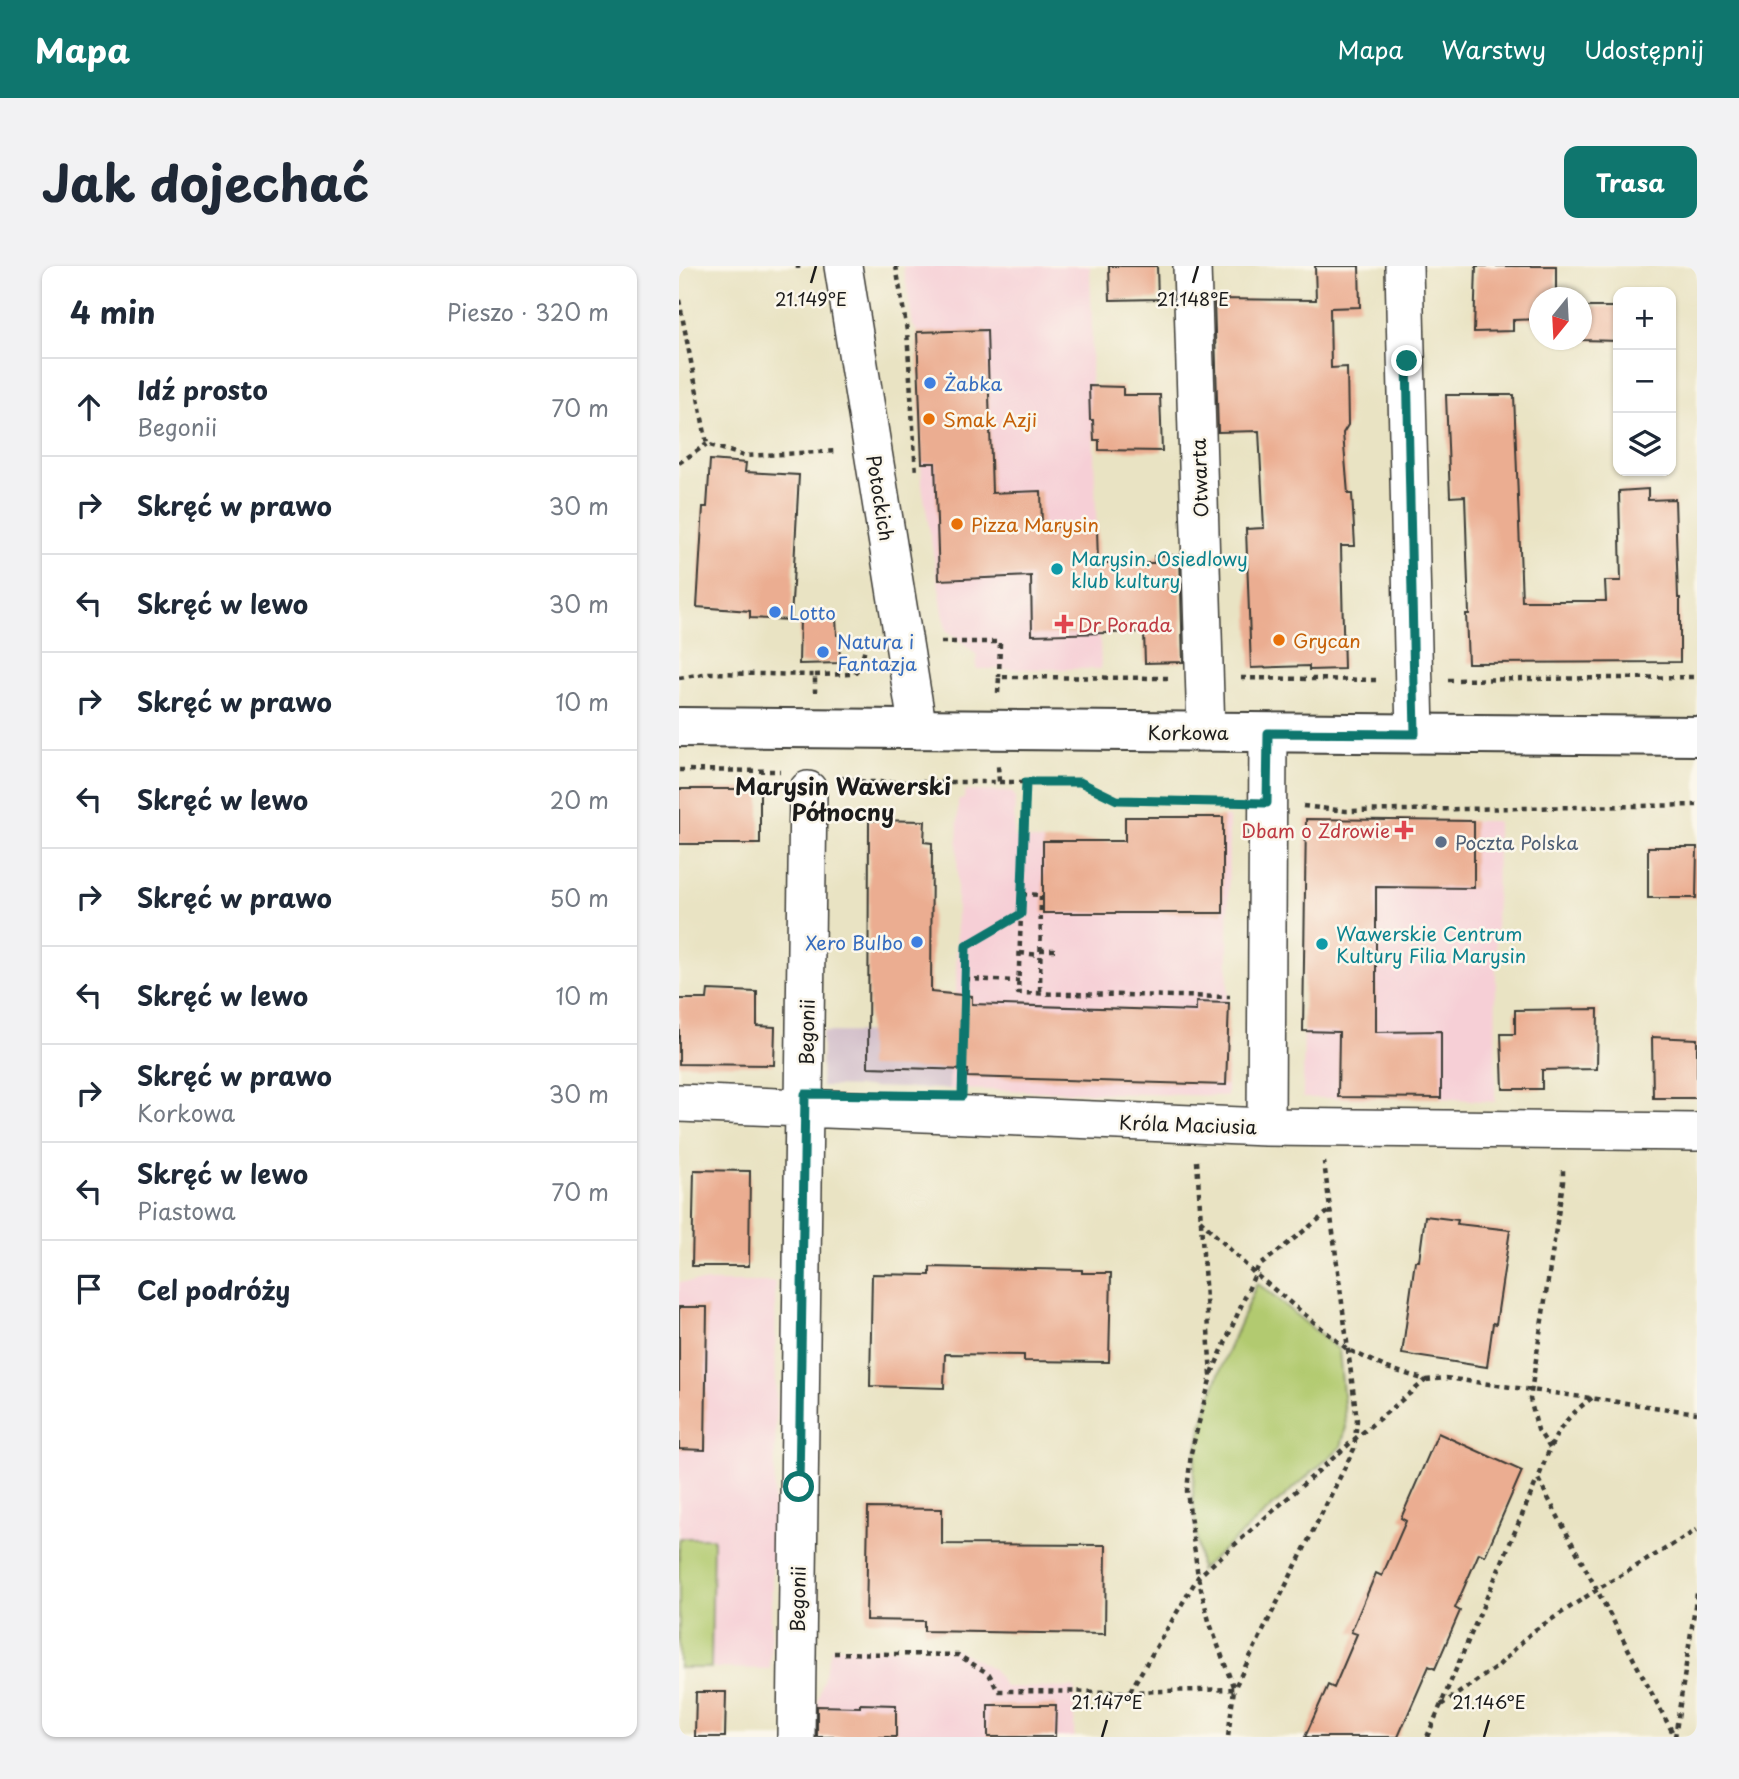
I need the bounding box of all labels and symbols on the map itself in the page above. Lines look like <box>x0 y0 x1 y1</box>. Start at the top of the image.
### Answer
text: 21.149°E <box>775 285 847 312</box>
text: 21.148°E <box>1157 285 1229 312</box>
north arrow <box>1529 287 1592 350</box>
route end <box>1391 345 1422 376</box>
place label: Żabka <box>944 369 1002 397</box>
marker: Żabka <box>922 375 938 391</box>
place label: Smak Azji <box>943 405 1037 433</box>
marker: Smak Azji <box>921 411 937 427</box>
street label: Otwarta <box>1184 438 1214 518</box>
street label: Potockich <box>860 453 902 543</box>
place label: Pizza Marysin <box>971 510 1099 538</box>
marker: Pizza Marysin <box>949 516 965 532</box>
place label: Marysin. Osiedlowy klub kultury <box>1071 544 1248 594</box>
marker: Marysin. Osiedlowy klub kultury <box>1049 561 1065 577</box>
place label: Lotto <box>789 598 836 626</box>
marker: Lotto <box>767 604 783 620</box>
place label: Dr Porada <box>1078 610 1173 638</box>
marker: Dr Porada <box>1056 616 1072 632</box>
place label: Grycan <box>1293 626 1361 654</box>
place label: Natura i Fantazja <box>837 627 917 677</box>
marker: Grycan <box>1271 632 1287 648</box>
marker: Natura i Fantazja <box>815 644 831 660</box>
street label: Korkowa <box>1148 718 1229 746</box>
district label: Marysin Wawerski Północny <box>735 768 951 829</box>
place label: Dbam o Zdrowie <box>1241 816 1390 844</box>
marker: Dbam o Zdrowie <box>1396 822 1412 838</box>
place label: Poczta Polska <box>1455 828 1579 856</box>
marker: Poczta Polska <box>1433 834 1449 850</box>
place label: Wawerskie Centrum Kultury Filia Marysin <box>1336 919 1526 969</box>
place label: Xero Bulbo <box>805 928 903 956</box>
marker: Xero Bulbo <box>909 934 925 950</box>
marker: Wawerskie Centrum Kultury Filia Marysin <box>1314 936 1330 952</box>
street label: Begonii <box>791 999 821 1065</box>
street label: Króla Maciusia <box>1119 1108 1258 1140</box>
route start <box>783 1471 814 1502</box>
street label: Begonii <box>782 1566 812 1632</box>
text: 21.147°E <box>1071 1688 1143 1715</box>
text: 21.146°E <box>1452 1688 1526 1715</box>

